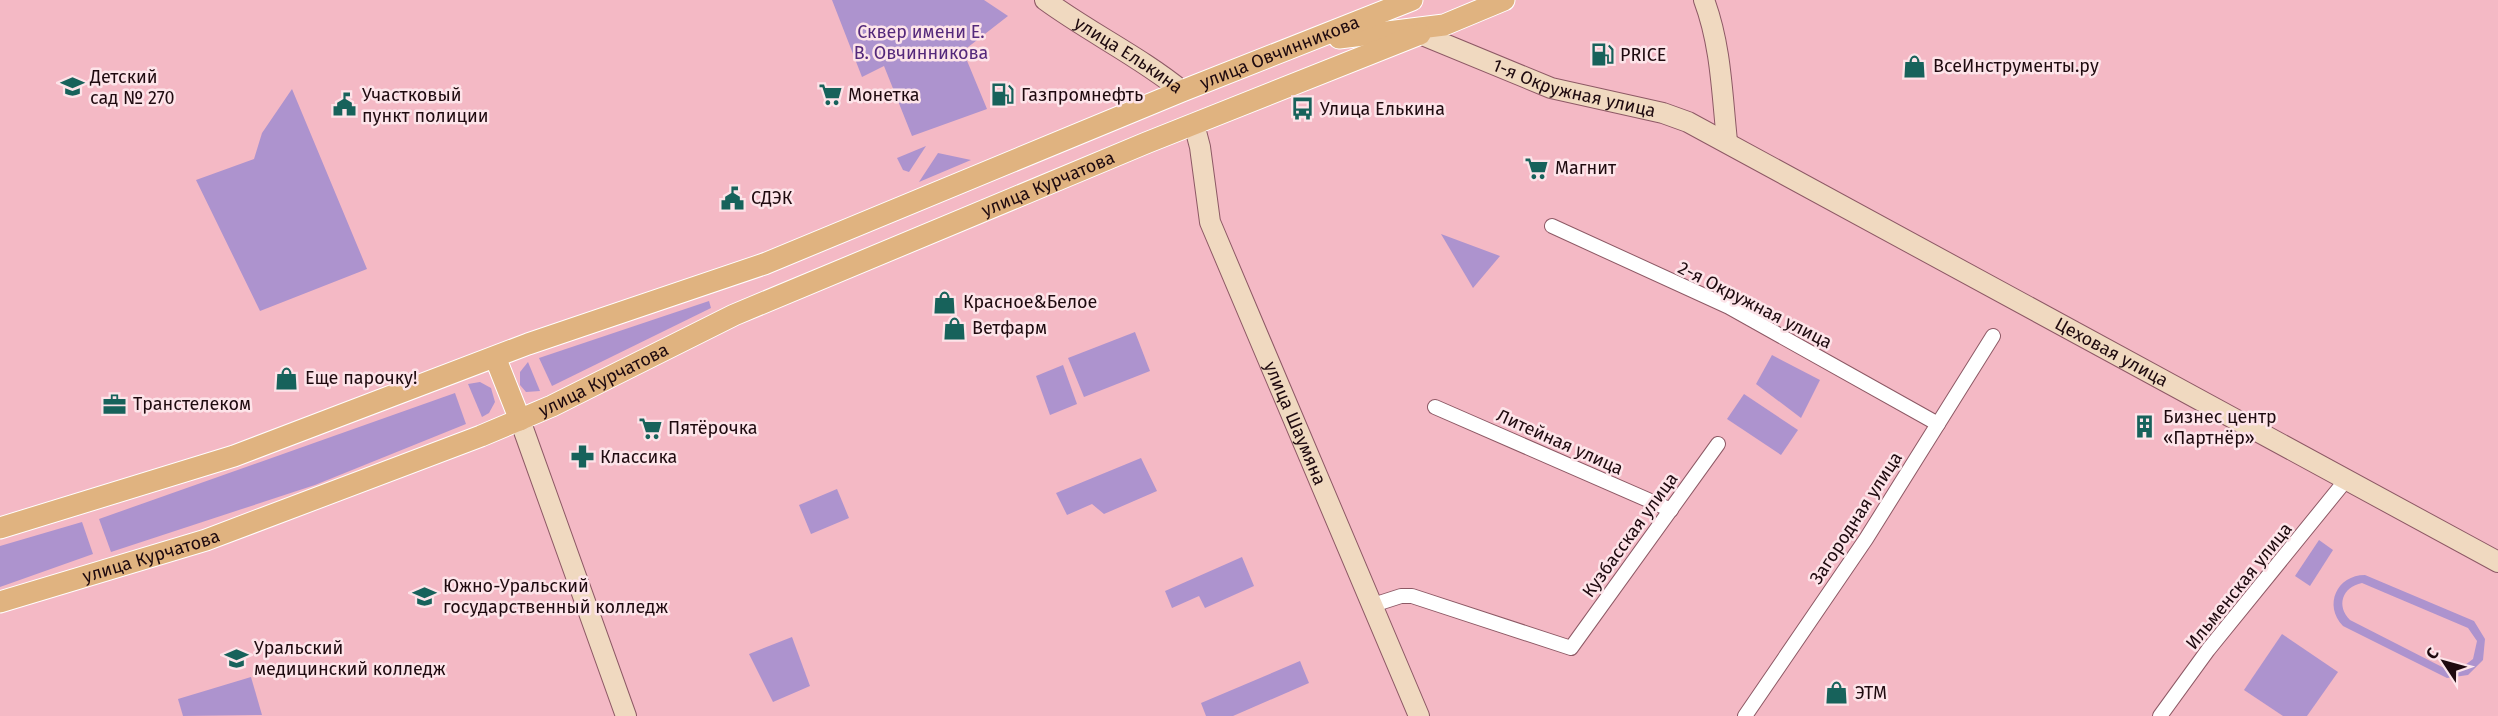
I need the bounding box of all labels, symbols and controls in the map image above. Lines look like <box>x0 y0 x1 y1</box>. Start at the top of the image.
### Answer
street label: улица Овчинникова <box>1197 11 1363 94</box>
street label: улица Елькина <box>1070 12 1187 98</box>
park label: Сквер имени Е. В. Овчинникова <box>854 21 988 64</box>
fuel station icon: PRICE <box>1589 42 1615 68</box>
place label: PRICE <box>1620 44 1666 66</box>
shop icon: ВсеИнструменты.ру <box>1902 53 1928 79</box>
street label: 1-я Окружная улица <box>1489 54 1658 122</box>
place label: ВсеИнструменты.ру <box>1933 55 2099 77</box>
place label: Детский сад № 270 <box>89 66 175 109</box>
school or university icon: Детский сад № 270 <box>59 74 85 100</box>
supermarket icon: Монетка <box>817 82 843 108</box>
fuel station icon: Газпромнефть <box>990 82 1016 108</box>
place label: Участковый пункт полиции <box>362 84 489 127</box>
place label: Монетка <box>848 84 920 106</box>
place label: Газпромнефть <box>1021 84 1143 106</box>
public building icon: Участковый пункт полиции <box>331 92 357 118</box>
bus stop icon: Улица Елькина <box>1289 96 1315 122</box>
place label: Улица Елькина <box>1320 98 1445 120</box>
street label: улица Курчатова <box>978 146 1118 221</box>
supermarket icon: Магнит <box>1524 155 1550 181</box>
place label: Магнит <box>1555 157 1617 179</box>
public building icon: СДЭК <box>720 185 746 211</box>
place label: СДЭК <box>751 187 793 209</box>
street label: 2-я Окружная улица <box>1674 257 1836 353</box>
shop icon: Красное&Белое <box>932 289 958 315</box>
place label: Красное&Белое <box>963 291 1097 313</box>
street label: Цеховая улица <box>2051 312 2172 392</box>
shop icon: Ветфарм <box>941 315 967 341</box>
place label: Ветфарм <box>972 317 1047 339</box>
street label: улица Курчатова <box>535 338 672 421</box>
street label: улица Шаумяна <box>1259 358 1331 489</box>
shop icon: Еще парочку! <box>274 365 300 391</box>
place label: Еще парочку! <box>305 367 417 389</box>
office icon: Транстелеком <box>102 391 128 417</box>
place label: Транстелеком <box>133 393 251 415</box>
street label: Литейная улица <box>1493 404 1627 480</box>
place label: Бизнес центр «Партнёр» <box>2163 406 2277 449</box>
building icon: Бизнес центр «Партнёр» <box>2132 414 2158 440</box>
supermarket icon: Пятёрочка <box>637 415 663 441</box>
place label: Пятёрочка <box>668 417 758 439</box>
pharmacy icon: Классика <box>569 444 595 470</box>
place label: Классика <box>600 446 677 468</box>
street label: Загородная улица <box>1805 448 1907 588</box>
street label: Кузбасская улица <box>1577 468 1683 602</box>
street label: Ильменская улица <box>2181 518 2297 654</box>
street label: улица Курчатова <box>80 525 223 588</box>
place label: Южно-Уральский государственный колледж <box>443 575 668 618</box>
school or university icon: Южно-Уральский государственный колледж <box>412 583 438 609</box>
north arrow <box>2414 632 2474 692</box>
place label: Уральский медицинский колледж <box>254 637 446 680</box>
text: С <box>2422 644 2443 663</box>
school or university icon: Уральский медицинский колледж <box>223 645 249 671</box>
shop icon: ЭТМ <box>1824 680 1850 706</box>
place label: ЭТМ <box>1855 682 1887 704</box>

